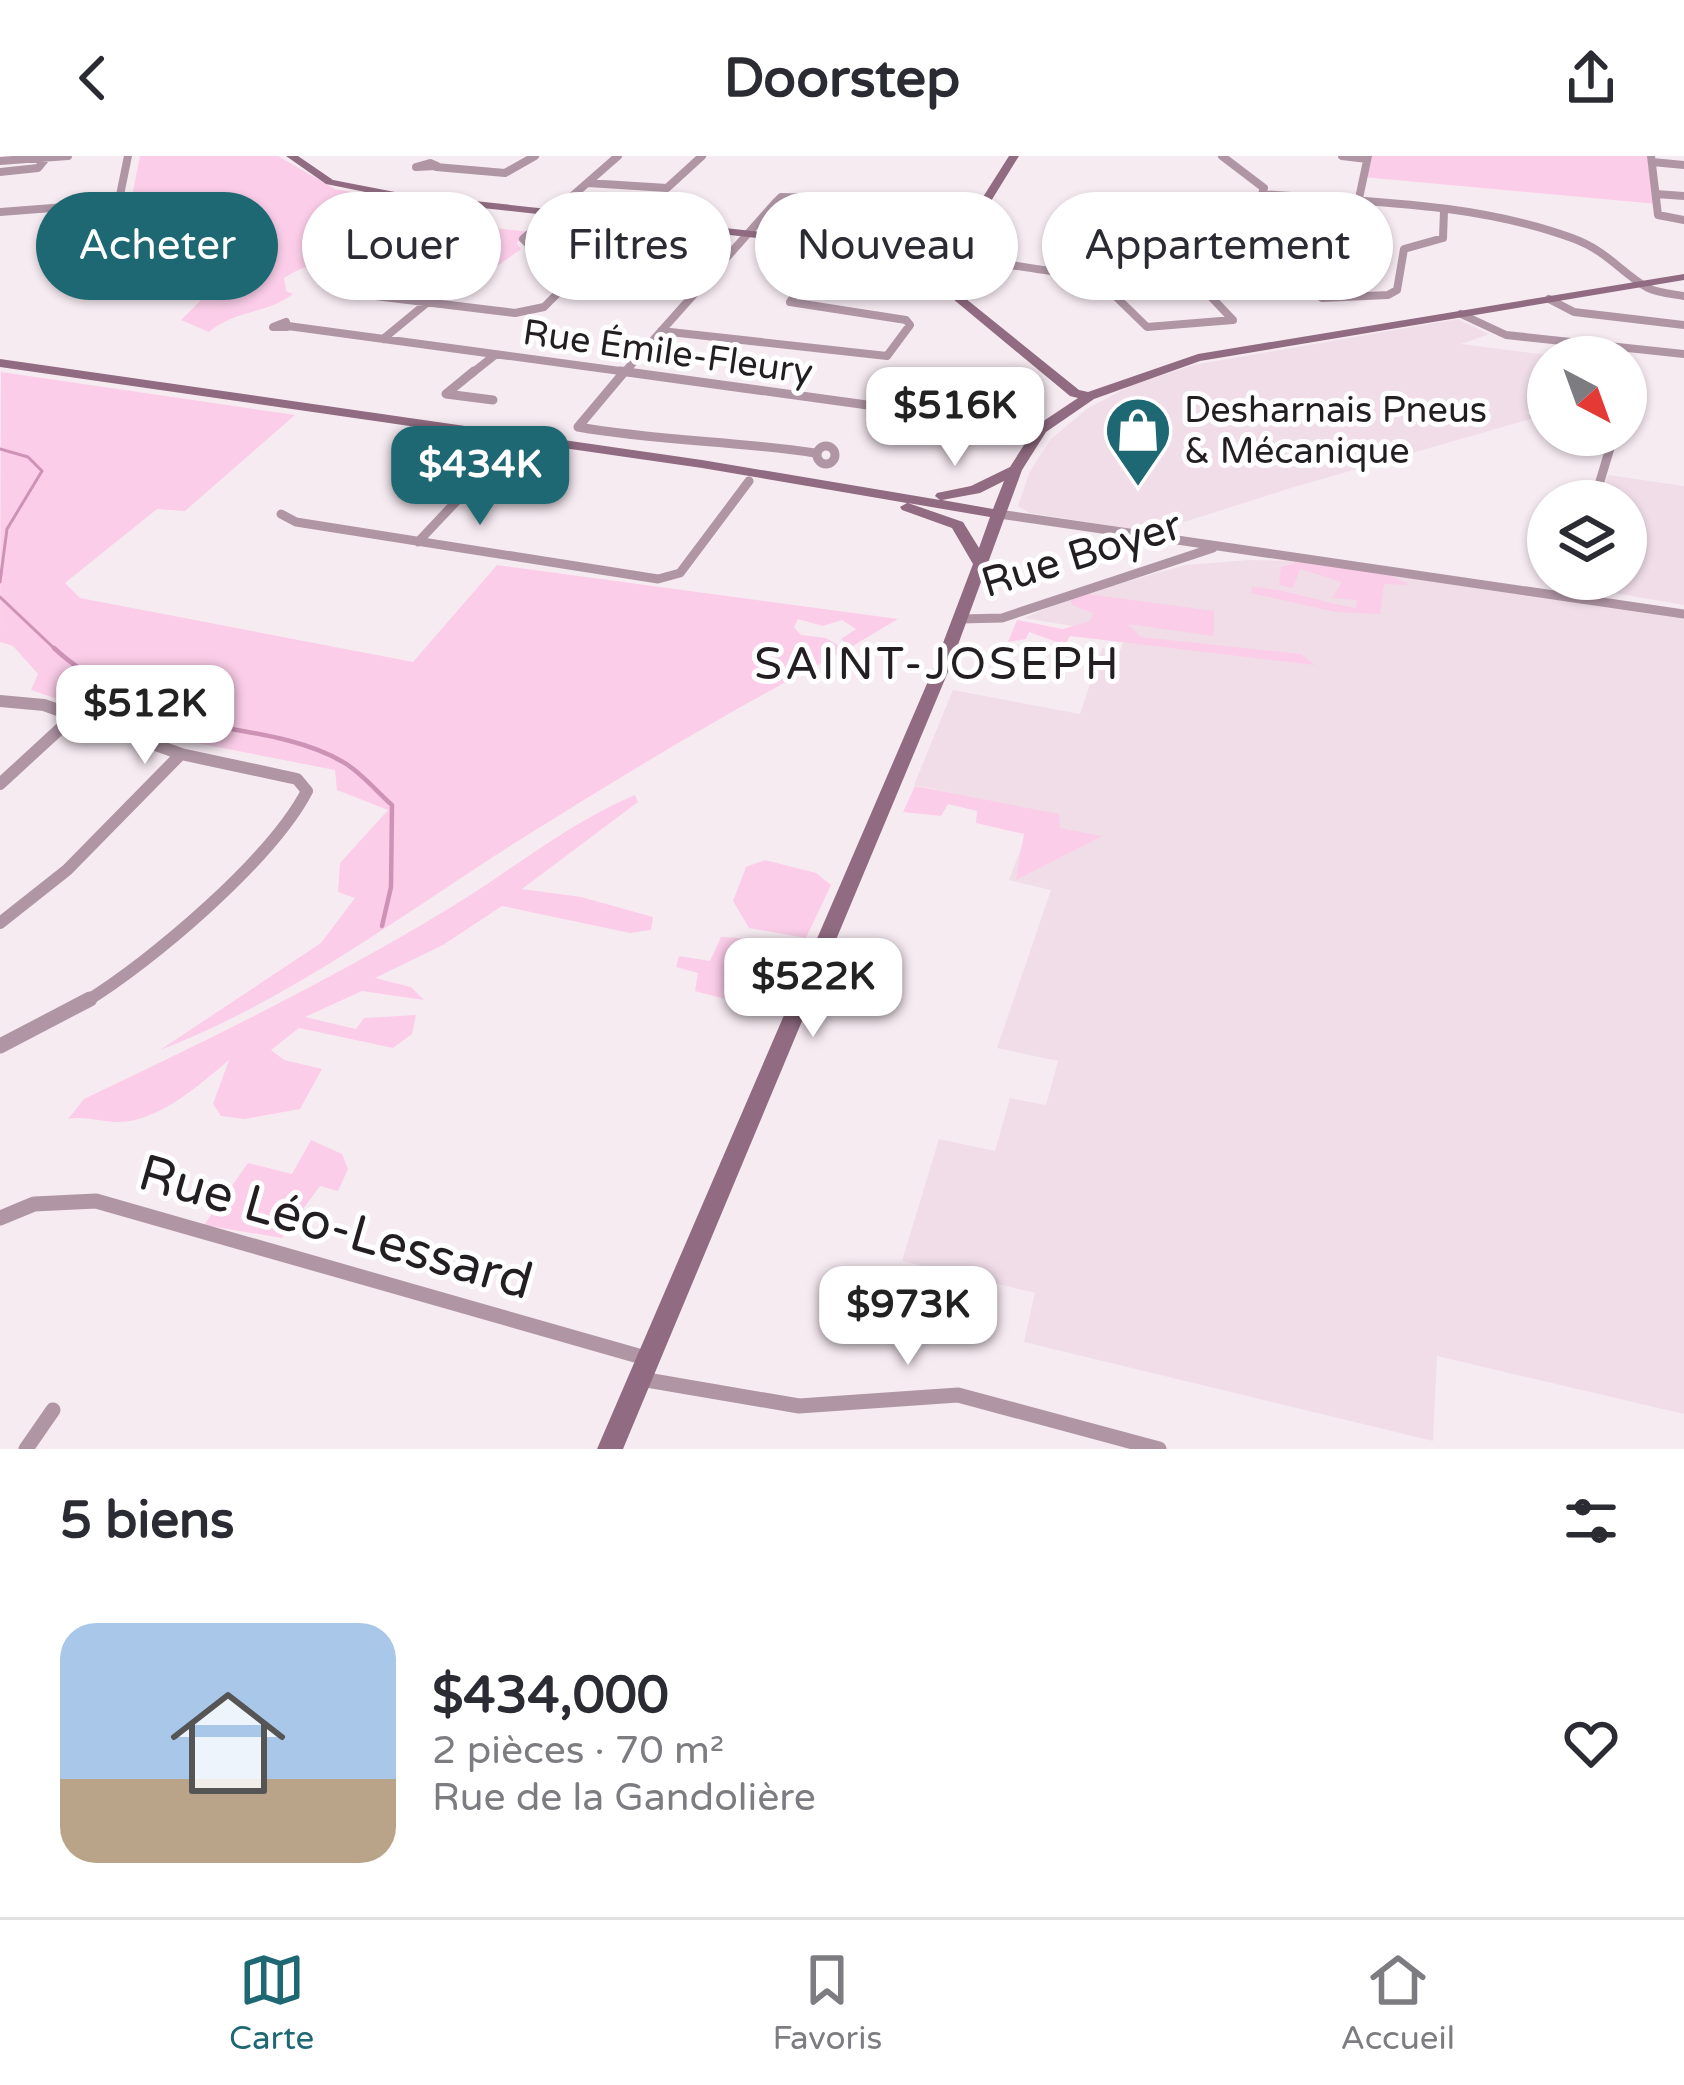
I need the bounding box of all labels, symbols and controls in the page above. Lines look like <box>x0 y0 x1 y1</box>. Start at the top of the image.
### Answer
icon: back <box>60 45 126 111</box>
icon: share <box>1558 45 1624 111</box>
text: Doorstep <box>724 46 960 111</box>
chip: Acheter <box>36 192 278 300</box>
chip: Louer <box>302 192 501 300</box>
chip: Filtres <box>525 192 731 300</box>
chip: Nouveau <box>755 192 1018 300</box>
chip: Appartement <box>1042 192 1393 300</box>
street label: Rue Émile-Fleury <box>520 311 815 394</box>
north arrow <box>1527 336 1647 456</box>
map controls <box>1527 336 1647 600</box>
pin: $516K <box>871 367 1039 469</box>
text: $516K <box>893 382 1017 429</box>
place label: Desharnais Pneus & Mécanique <box>1184 389 1487 473</box>
shop icon: Desharnais Pneus & Mécanique <box>1103 395 1173 489</box>
pin: $434K <box>396 426 564 528</box>
text: $434K <box>418 441 542 488</box>
button: layers <box>1527 480 1647 600</box>
street label: Rue Boyer <box>975 500 1188 609</box>
district label: SAINT-JOSEPH <box>754 638 1122 692</box>
pin: $512K <box>61 665 229 767</box>
text: $512K <box>83 680 207 727</box>
pin: $522K <box>729 938 897 1040</box>
text: $522K <box>751 953 875 1000</box>
street label: Rue Léo-Lessard <box>132 1142 539 1314</box>
pin: $973K <box>824 1266 992 1368</box>
text: $973K <box>846 1281 970 1328</box>
icon: filters <box>1558 1488 1624 1554</box>
text: 5 biens <box>60 1490 235 1552</box>
text: $434,000 <box>432 1665 669 1727</box>
icon: home <box>156 1671 300 1815</box>
icon: heart <box>1558 1710 1624 1776</box>
text: 2 pièces · 70 m² <box>432 1727 724 1774</box>
text: Rue de la Gandolière <box>432 1774 816 1821</box>
tab: Carte <box>229 1947 314 2058</box>
tab: Favoris <box>772 1947 882 2058</box>
tab: Accueil <box>1340 1947 1455 2058</box>

